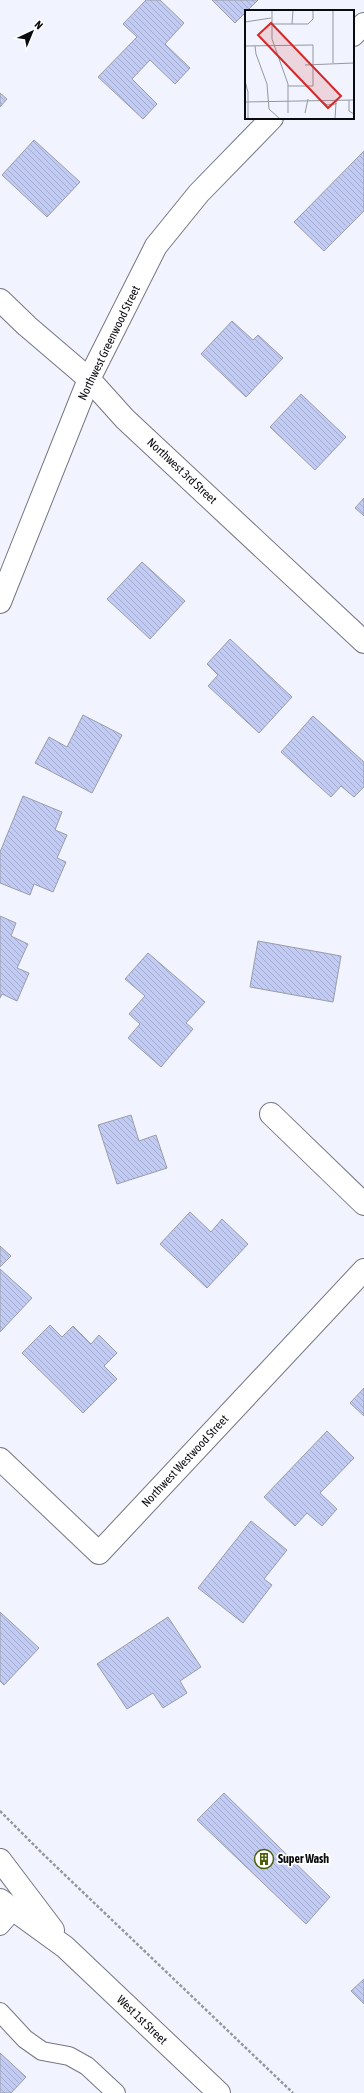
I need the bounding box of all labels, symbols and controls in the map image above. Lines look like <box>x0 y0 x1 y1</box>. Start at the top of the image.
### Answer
inset map <box>245 10 354 119</box>
north arrow <box>12 12 52 52</box>
text: N <box>32 18 45 31</box>
street label: Northwest Greenwood Street <box>75 283 143 403</box>
street label: Northwest 3rd Street <box>144 435 220 507</box>
street label: Northwest Westwood Street <box>139 1412 232 1510</box>
building icon: Super Wash <box>253 1848 275 1870</box>
place label: Super Wash <box>278 1852 329 1866</box>
street label: West 1st Street <box>114 1993 170 2048</box>

